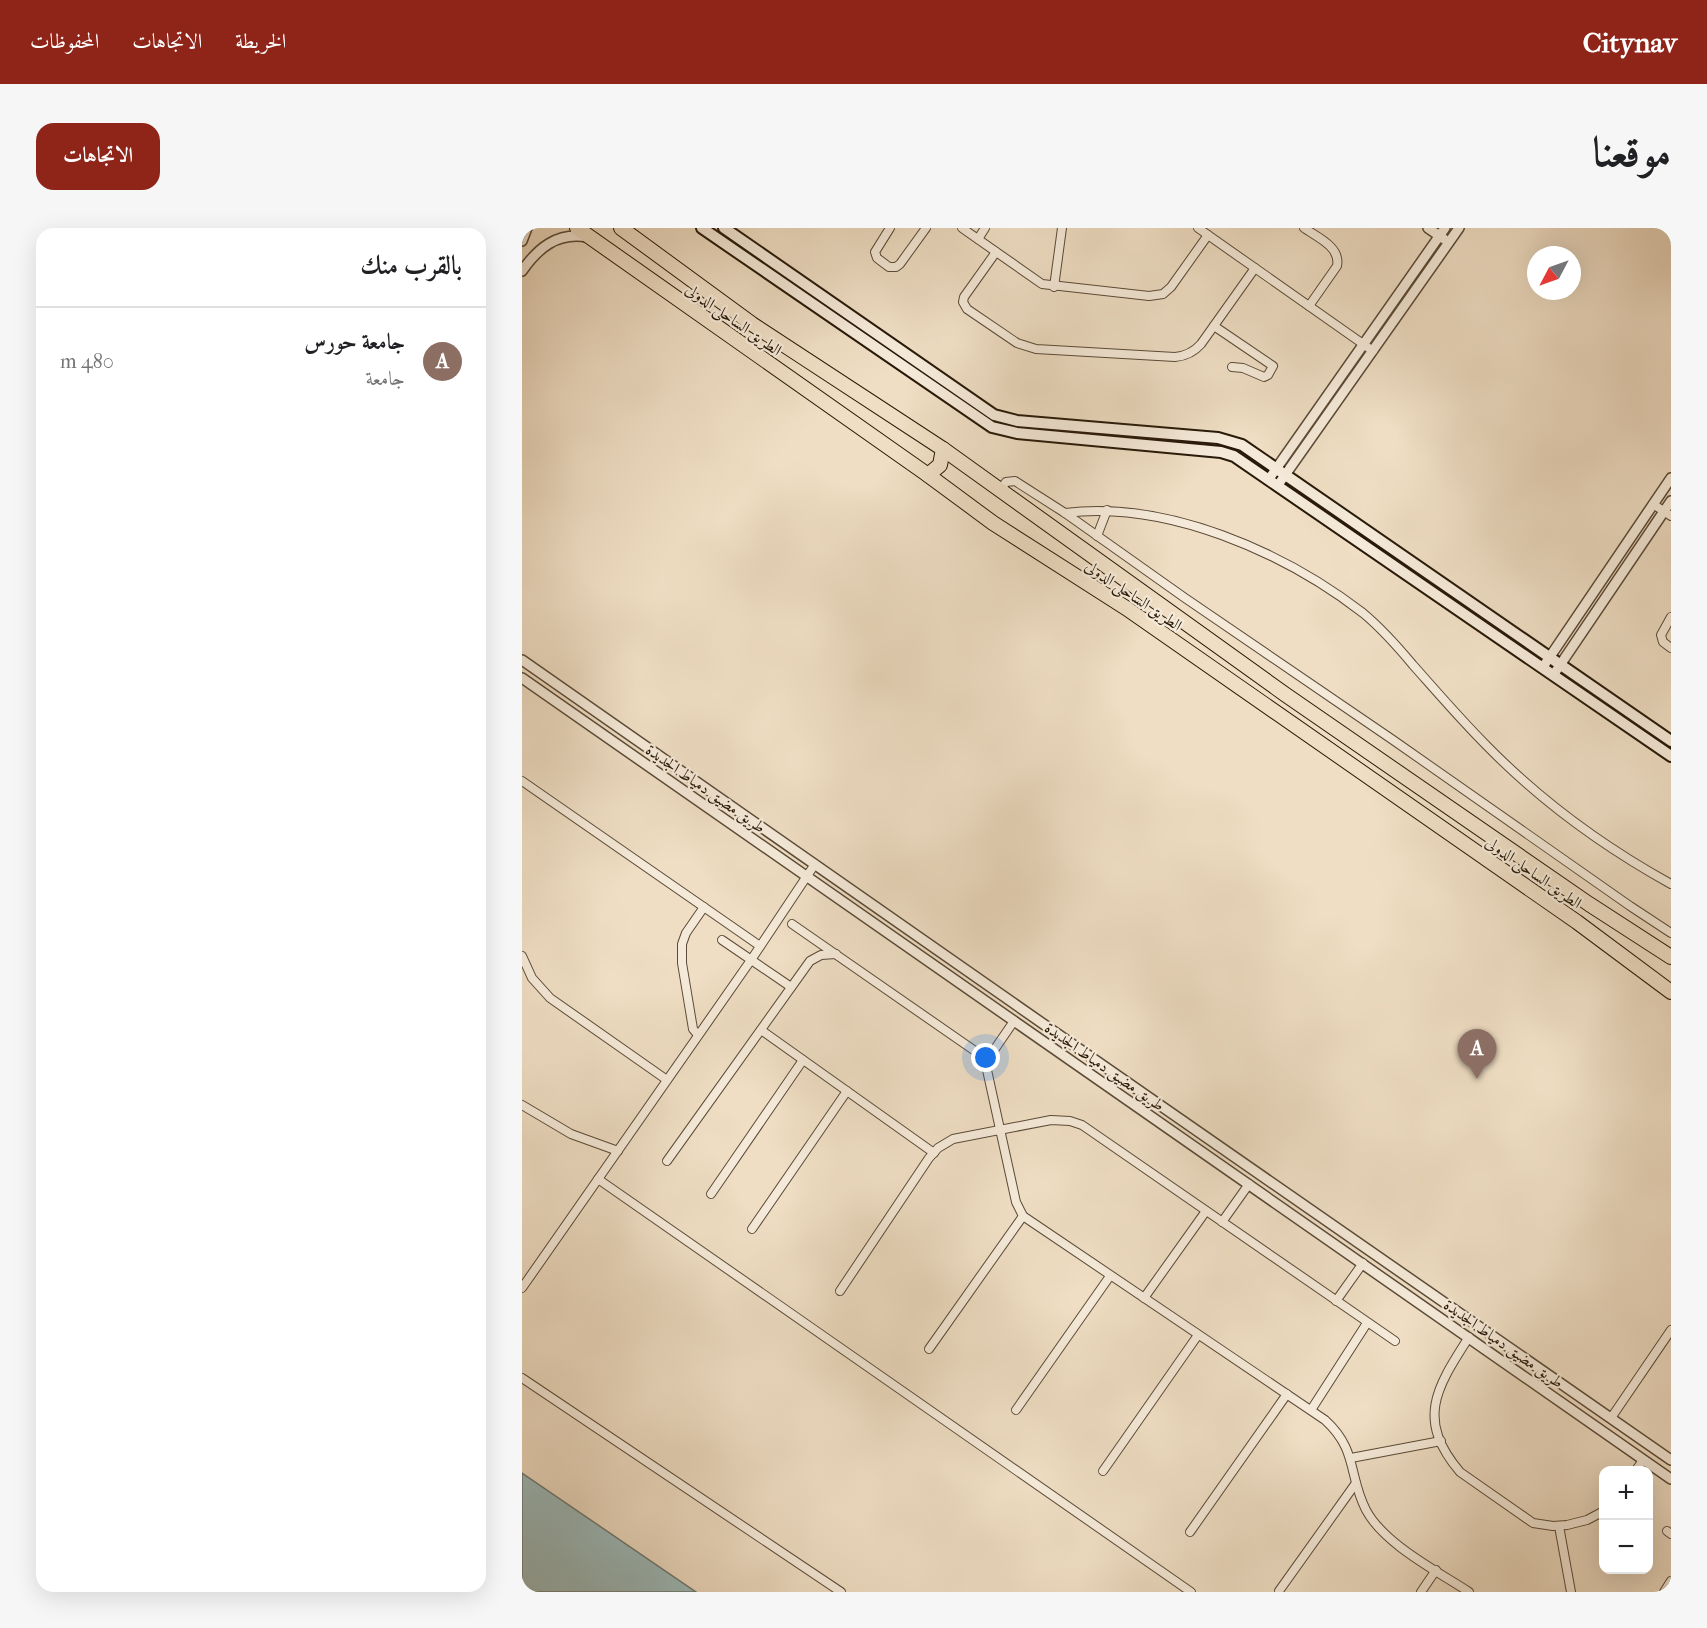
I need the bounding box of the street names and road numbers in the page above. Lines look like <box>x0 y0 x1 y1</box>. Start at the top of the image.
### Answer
street label: الطريق الساحلى الدولى <box>681 279 785 361</box>
street label: الطريق الساحلى الدولى <box>1080 556 1186 637</box>
street label: طريق مضيق دمياط الجديدة <box>642 740 769 838</box>
street label: الطريق الساحلى الدولى <box>1481 832 1585 914</box>
street label: طريق مضيق دمياط الجديدة <box>1041 1018 1168 1116</box>
street label: طريق مضيق دمياط الجديدة <box>1440 1295 1567 1393</box>

